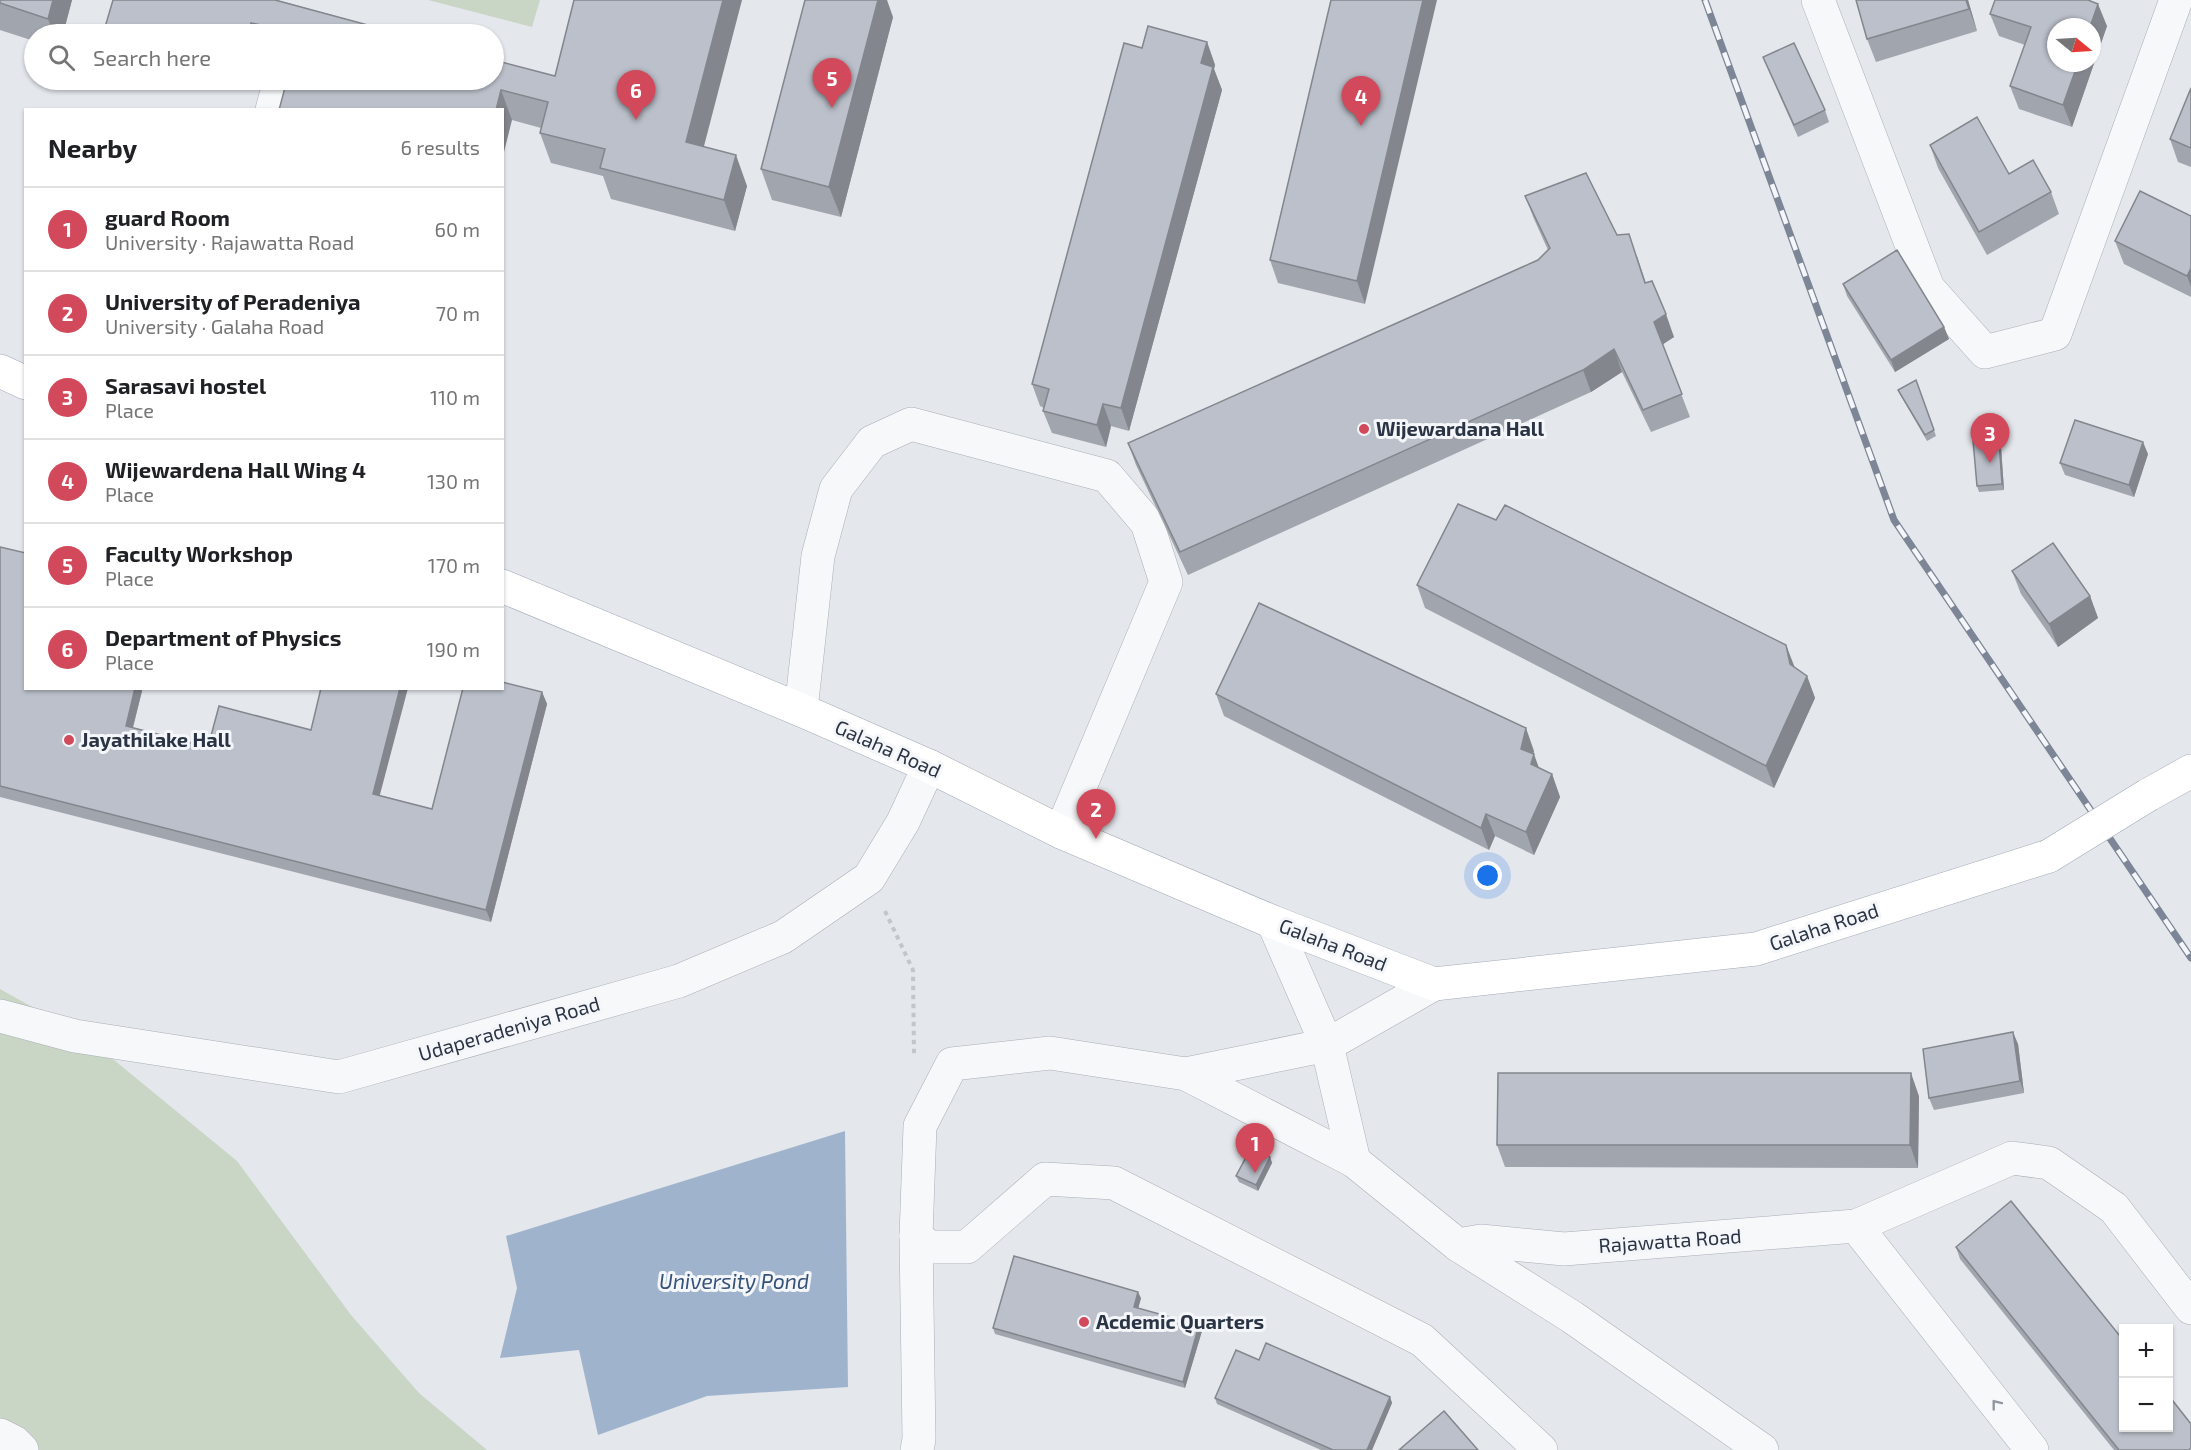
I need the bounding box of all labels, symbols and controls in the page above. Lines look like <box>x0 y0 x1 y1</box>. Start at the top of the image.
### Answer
north arrow <box>2047 18 2101 72</box>
search box <box>24 24 504 90</box>
icon: search <box>45 41 78 74</box>
text: Search here <box>93 44 211 70</box>
pin: 5 <box>812 58 852 108</box>
pin: 6 <box>616 70 656 120</box>
pin: 4 <box>1342 76 1380 126</box>
text: Nearby <box>48 132 137 163</box>
text: 6 results <box>400 135 480 159</box>
text: guard Room <box>105 204 230 230</box>
text: 1 <box>63 217 72 241</box>
text: 60 m <box>435 217 480 241</box>
text: University · Rajawatta Road <box>105 230 354 254</box>
text: University of Peradeniya <box>105 288 361 314</box>
text: 2 <box>62 301 73 325</box>
text: 70 m <box>436 301 480 325</box>
text: University · Galaha Road <box>105 314 324 338</box>
text: Sarasavi hostel <box>105 372 266 398</box>
text: 3 <box>62 385 73 409</box>
text: 110 m <box>430 385 480 409</box>
text: Place <box>105 398 154 422</box>
pin: 3 <box>1970 414 2010 463</box>
place label: Wijewardana Hall <box>1376 416 1544 440</box>
marker: Wijewardana Hall <box>1357 422 1371 436</box>
text: Wijewardena Hall Wing 4 <box>105 456 366 482</box>
text: 4 <box>61 469 74 493</box>
text: 130 m <box>427 469 480 493</box>
text: Place <box>105 482 154 506</box>
text: Faculty Workshop <box>105 540 293 566</box>
text: 5 <box>62 553 73 577</box>
text: 170 m <box>428 553 480 577</box>
text: Place <box>105 566 154 590</box>
text: Department of Physics <box>105 624 341 650</box>
text: 6 <box>62 637 73 661</box>
text: 190 m <box>427 637 480 661</box>
text: Place <box>105 650 154 674</box>
street label: Galaha Road <box>832 714 945 782</box>
place label: Jayathilake Hall <box>81 727 231 752</box>
marker: Jayathilake Hall <box>62 733 76 747</box>
pin: 2 <box>1076 790 1116 839</box>
your location <box>1473 861 1502 890</box>
street label: Galaha Road <box>1766 897 1881 955</box>
street label: Galaha Road <box>1276 913 1391 976</box>
street label: Udaperadeniya Road <box>415 991 602 1065</box>
pin: 1 <box>1236 1124 1274 1173</box>
street label: Rajawatta Road <box>1598 1223 1742 1257</box>
water label: University Pond <box>659 1268 809 1294</box>
place label: Acdemic Quarters <box>1096 1309 1264 1334</box>
marker: Acdemic Quarters <box>1077 1315 1091 1329</box>
map controls <box>2119 1324 2173 1432</box>
button: + <box>2119 1324 2173 1378</box>
button: − <box>2119 1378 2173 1432</box>
one-way arrow <box>1993 1400 2004 1411</box>

